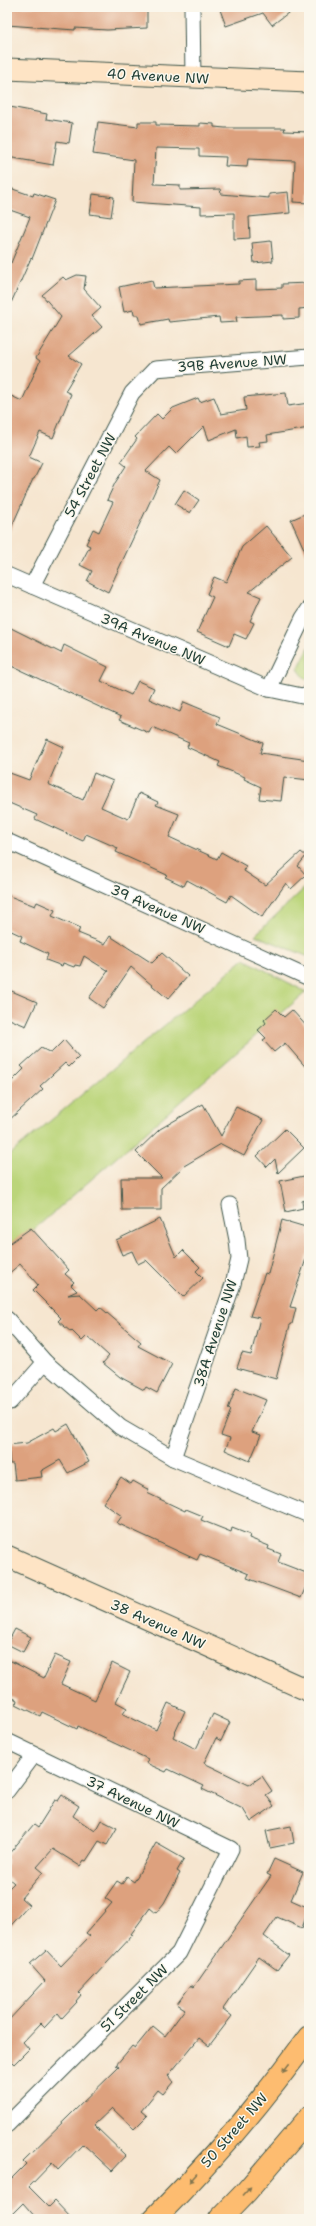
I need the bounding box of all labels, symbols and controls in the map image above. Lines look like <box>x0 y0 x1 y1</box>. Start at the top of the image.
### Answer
street label: 40 Avenue NW <box>106 64 210 88</box>
street label: 39B Avenue NW <box>176 350 288 376</box>
street label: 54 Street NW <box>60 430 120 520</box>
street label: 39A Avenue NW <box>98 609 208 669</box>
street label: 39 Avenue NW <box>108 880 208 938</box>
street label: 38A Avenue NW <box>189 1277 241 1389</box>
street label: 38 Avenue NW <box>108 1595 208 1653</box>
street label: 37 Avenue NW <box>83 1772 183 1832</box>
street label: 51 Street NW <box>96 1960 172 2036</box>
one-way arrow <box>282 2063 291 2074</box>
street label: 50 Street NW <box>197 2089 271 2171</box>
one-way arrow <box>188 2172 197 2183</box>
one-way arrow <box>243 2186 252 2196</box>

